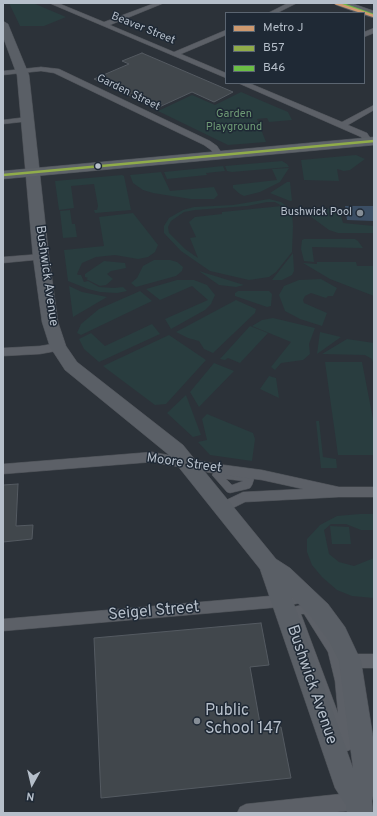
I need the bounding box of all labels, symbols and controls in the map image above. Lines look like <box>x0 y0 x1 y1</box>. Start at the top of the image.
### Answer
street label: Beaver Street <box>109 10 177 48</box>
legend <box>225 12 365 84</box>
text: Metro J <box>263 20 304 36</box>
text: B57 <box>263 40 284 56</box>
text: B46 <box>263 60 286 76</box>
street label: Garden Street <box>94 72 162 114</box>
park label: Garden Playground <box>206 108 262 134</box>
unlabelled marker <box>93 161 103 171</box>
place label: Bushwick Pool <box>280 206 352 220</box>
marker: Bushwick Pool <box>355 208 365 218</box>
street label: Bushwick Avenue <box>31 225 61 327</box>
street label: Moore Street <box>145 451 223 477</box>
street label: Seigel Street <box>108 598 200 626</box>
street label: Bushwick Avenue <box>282 623 340 747</box>
place label: Public School 147 <box>205 702 281 740</box>
marker: Public School 147 <box>192 716 202 726</box>
north arrow <box>12 764 52 804</box>
text: N <box>25 788 35 803</box>

